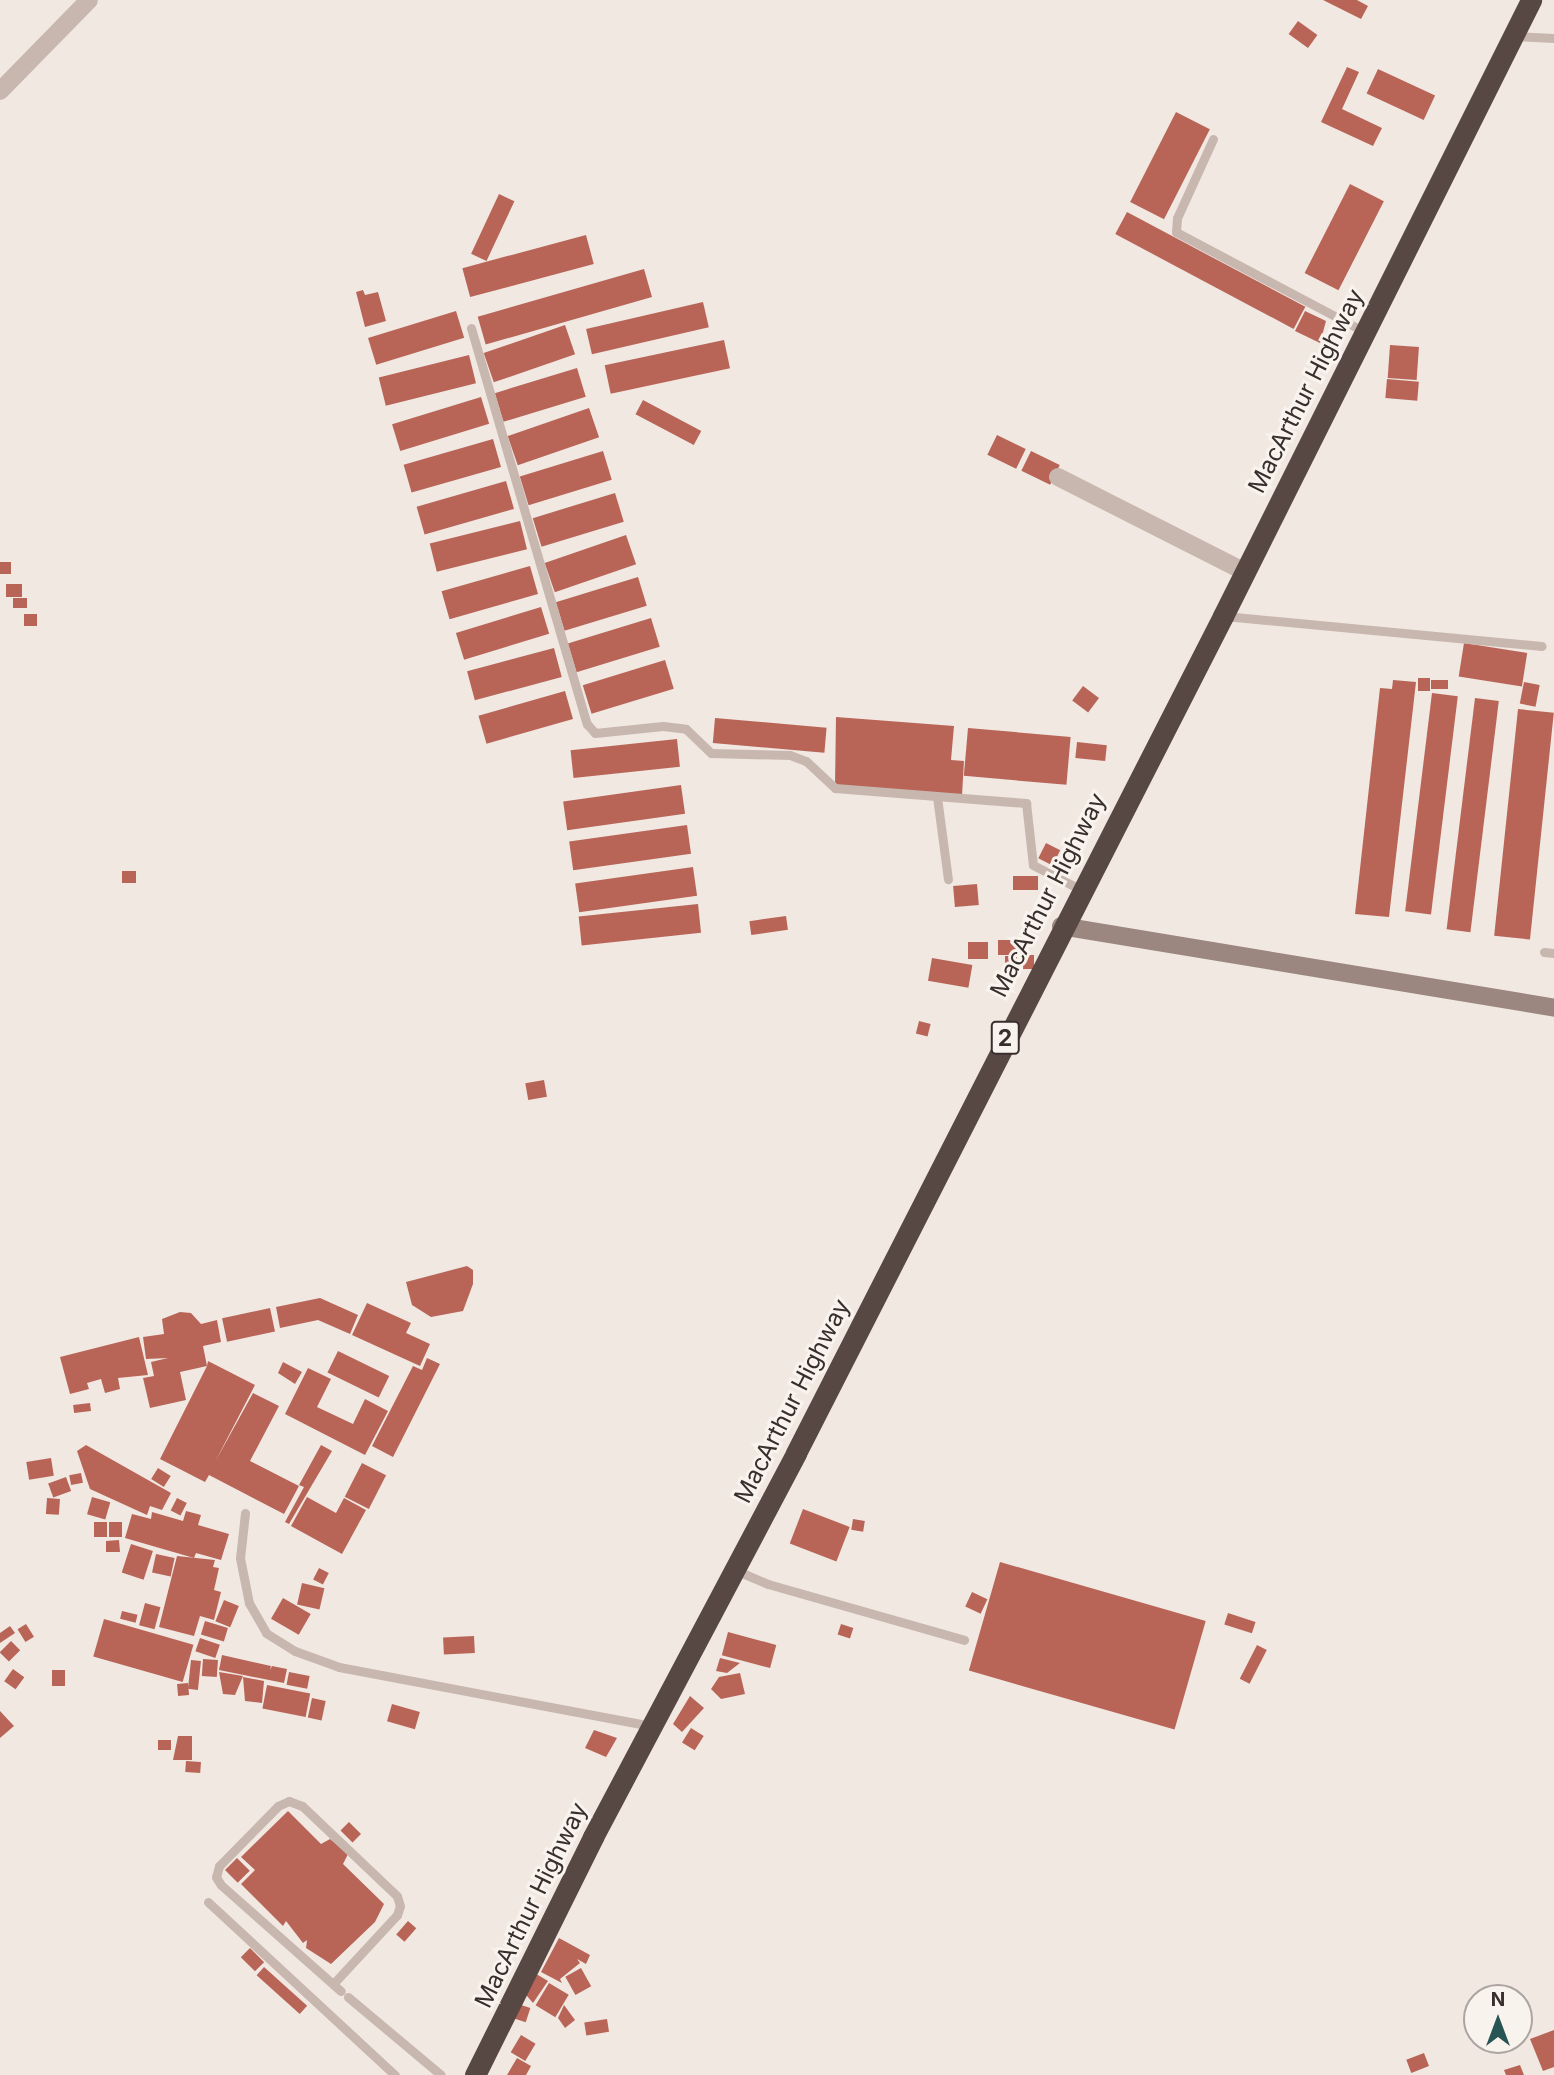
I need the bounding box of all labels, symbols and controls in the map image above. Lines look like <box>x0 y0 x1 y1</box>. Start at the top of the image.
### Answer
street label: MacArthur Highway <box>1242 284 1370 498</box>
street label: MacArthur Highway <box>984 788 1112 1002</box>
road number: 2 <box>989 1018 1021 1058</box>
street label: MacArthur Highway <box>728 1294 856 1508</box>
street label: MacArthur Highway <box>469 1798 593 2012</box>
north arrow <box>1463 1984 1533 2054</box>
text: N <box>1491 1988 1505 2011</box>

